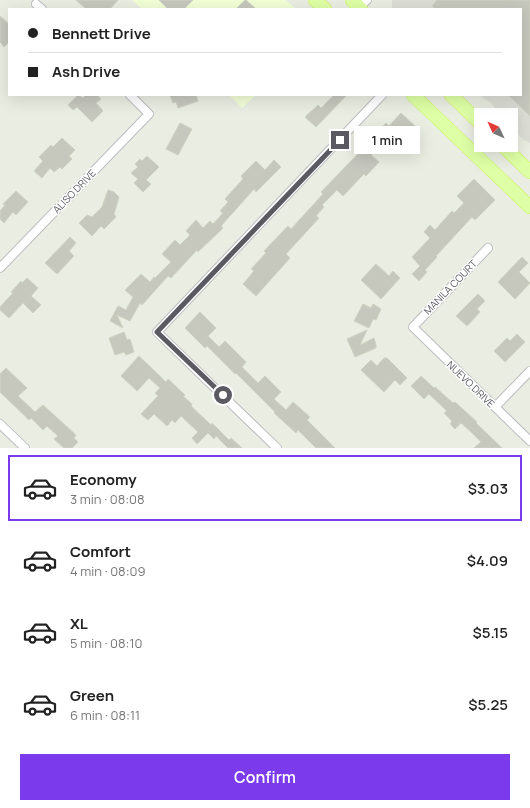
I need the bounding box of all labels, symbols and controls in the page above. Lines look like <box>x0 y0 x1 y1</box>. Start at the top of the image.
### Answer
text: Bennett Drive <box>52 23 151 44</box>
text: Ash Drive <box>52 61 120 82</box>
north arrow <box>474 108 518 152</box>
map controls <box>474 108 518 152</box>
callout: 1 min <box>354 126 420 154</box>
route end <box>331 131 349 149</box>
text: 1 min <box>372 131 403 149</box>
street label: ALISO DRIVE <box>49 166 99 216</box>
street label: MANILA COURT <box>420 257 480 317</box>
street label: NUEVO DRIVE <box>444 358 498 411</box>
route start <box>214 386 232 404</box>
text: Economy <box>70 469 137 490</box>
icon: car <box>22 470 58 506</box>
text: $3.03 <box>468 478 508 499</box>
text: 3 min · 08:08 <box>70 490 145 508</box>
text: Comfort <box>70 541 131 562</box>
icon: car <box>22 542 58 578</box>
text: $4.09 <box>467 550 508 571</box>
text: 4 min · 08:09 <box>70 562 146 580</box>
text: XL <box>70 613 88 634</box>
icon: car <box>22 614 58 650</box>
text: $5.15 <box>472 622 508 643</box>
text: 5 min · 08:10 <box>70 634 142 652</box>
text: Green <box>70 685 114 706</box>
icon: car <box>22 686 58 722</box>
text: $5.25 <box>468 694 508 715</box>
text: 6 min · 08:11 <box>70 706 140 724</box>
button: Confirm <box>20 754 510 800</box>

